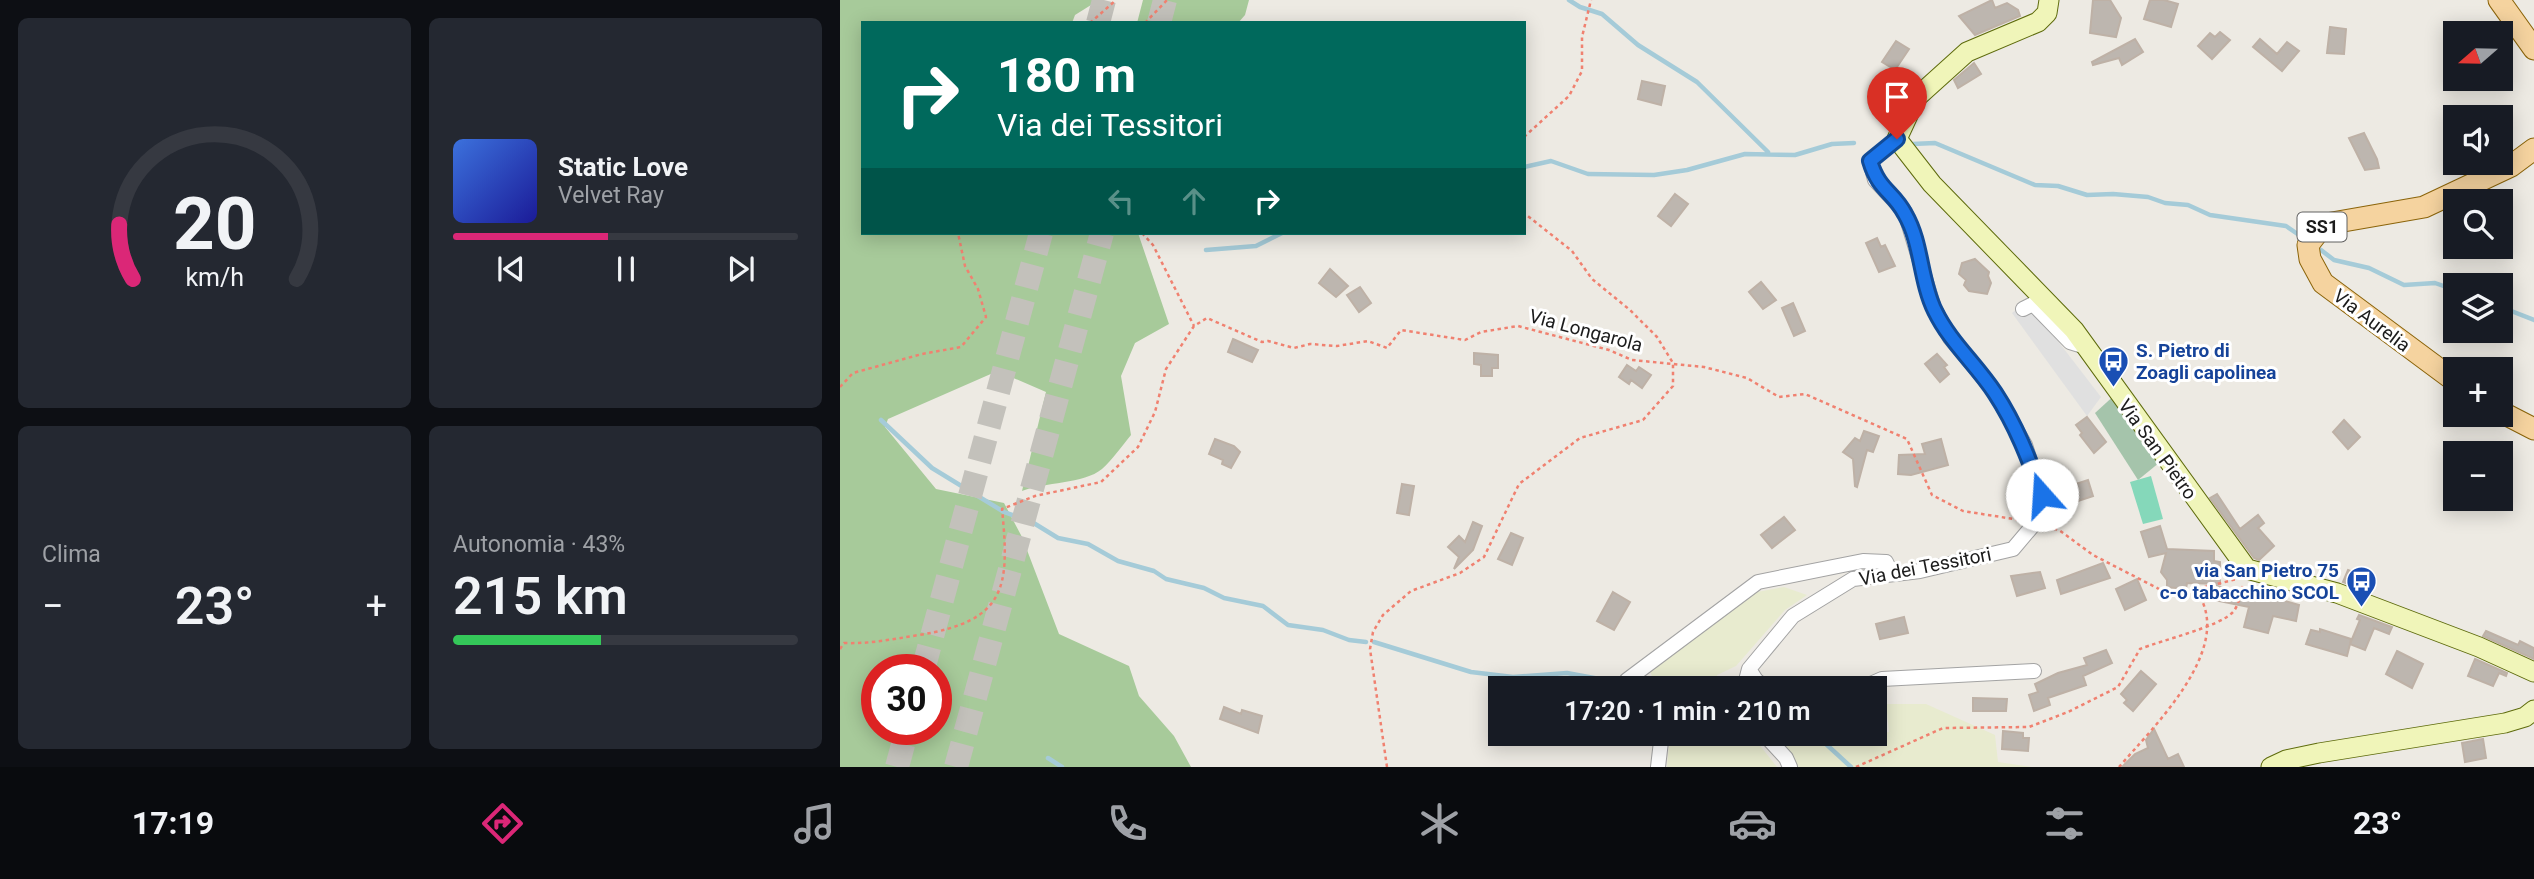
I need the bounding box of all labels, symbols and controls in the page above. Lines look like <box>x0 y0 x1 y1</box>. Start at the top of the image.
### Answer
north arrow <box>2443 21 2513 91</box>
map controls <box>2443 21 2513 511</box>
text: 180 m <box>997 47 1136 104</box>
icon: right <box>882 49 973 140</box>
pin <box>1867 67 1927 139</box>
icon: arrive <box>1878 78 1916 116</box>
button: sound <box>2443 105 2513 175</box>
text: Via dei Tessitori <box>997 106 1223 144</box>
text: Static Love <box>558 152 688 182</box>
text: 20 <box>173 182 256 268</box>
text: Velvet Ray <box>558 182 664 209</box>
icon: left <box>1102 182 1140 220</box>
icon: ahead <box>1175 182 1213 220</box>
icon: right <box>1248 182 1286 220</box>
button: search <box>2443 189 2513 259</box>
road number: SS1 <box>2298 212 2346 242</box>
icon: previous <box>492 250 530 288</box>
icon: pause <box>607 250 645 288</box>
icon: next <box>722 250 760 288</box>
text: km/h <box>185 263 244 292</box>
button: layers <box>2443 273 2513 343</box>
street label: Via Aurelia <box>2329 284 2415 357</box>
street label: Via Longarola <box>1527 304 1645 357</box>
place label: S. Pietro di Zoagli capolinea <box>2136 339 2276 384</box>
bus stop icon: S. Pietro di Zoagli capolinea <box>2096 344 2130 388</box>
button: + <box>2443 357 2513 427</box>
street label: Via San Pietro <box>2113 395 2202 504</box>
button: − <box>2443 441 2513 511</box>
position arrow <box>2005 458 2079 532</box>
text: Autonomia · 43% <box>453 531 625 558</box>
text: Clima <box>42 541 101 568</box>
street label: Via dei Tessitori <box>1857 542 1993 591</box>
place label: via San Pietro 75 c-o tabacchino SCOL <box>2160 559 2339 604</box>
bus stop icon: via San Pietro 75 c-o tabacchino SCOL <box>2345 564 2379 608</box>
text: 215 km <box>453 566 628 627</box>
text: 23° <box>175 576 254 637</box>
text: − <box>42 584 64 628</box>
text: + <box>365 584 387 628</box>
speed limit sign: 30 <box>861 654 952 745</box>
text: 17:20 · 1 min · 210 m <box>1564 696 1811 726</box>
icon: directions <box>478 799 527 848</box>
icon: music <box>790 799 839 848</box>
icon: phone <box>1103 799 1152 848</box>
icon: climate <box>1415 799 1464 848</box>
icon: car <box>1728 799 1777 848</box>
icon: filters <box>2040 799 2089 848</box>
text: 17:19 <box>132 804 214 842</box>
text: 23° <box>2353 804 2402 842</box>

